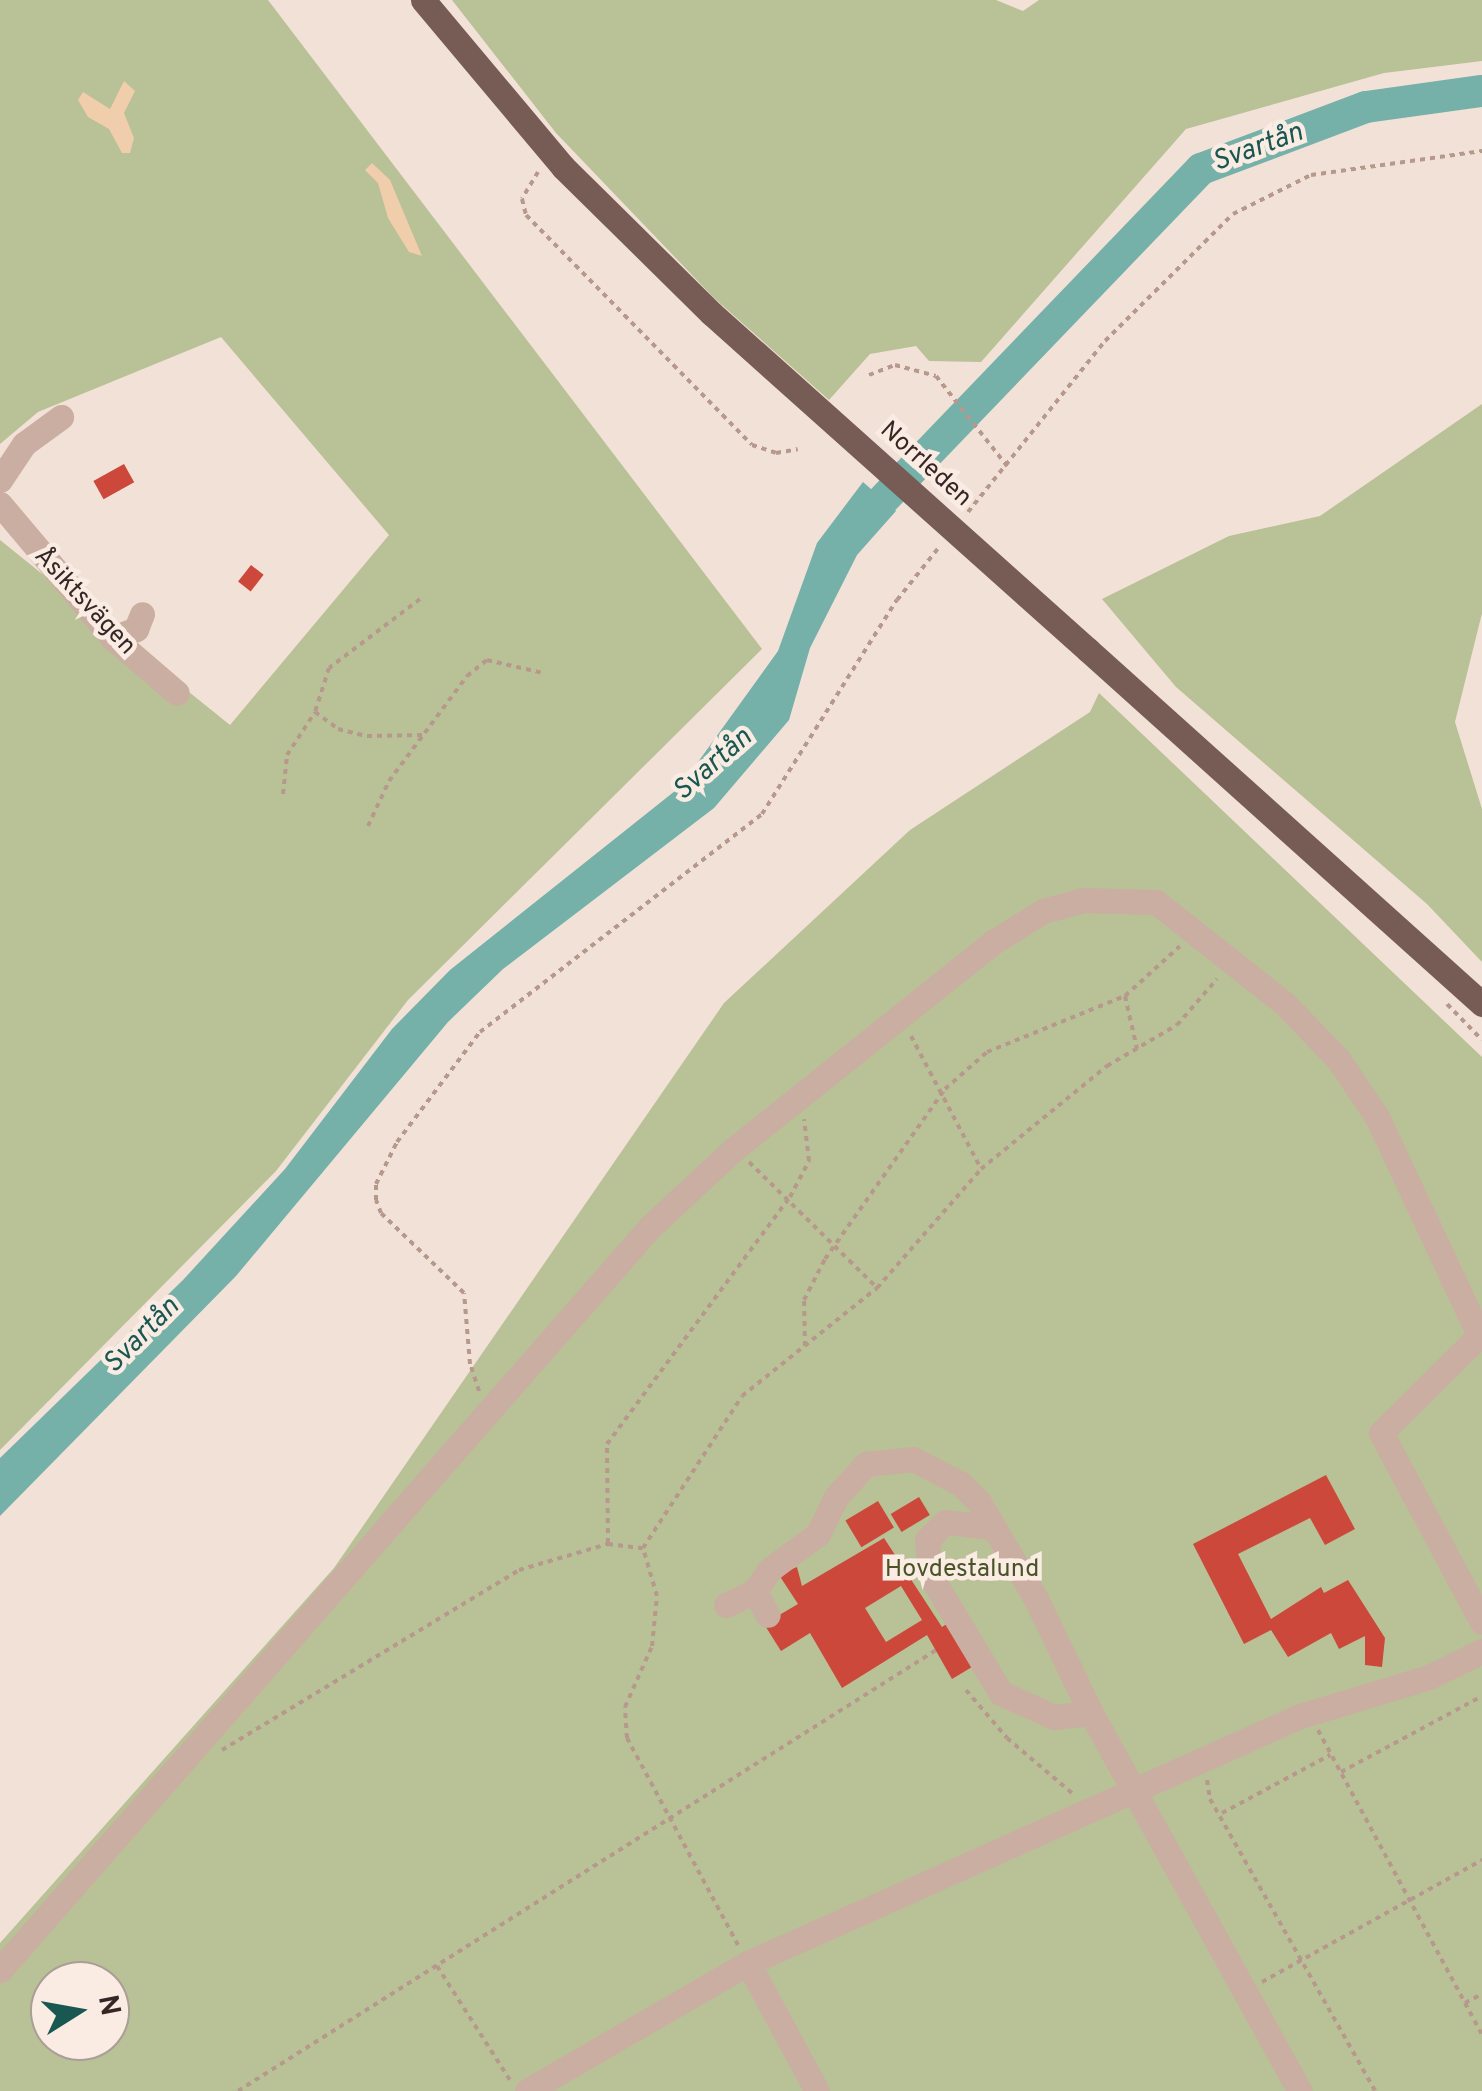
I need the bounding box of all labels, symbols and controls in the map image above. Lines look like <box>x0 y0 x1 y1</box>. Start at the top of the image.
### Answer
water label: Svartån <box>1208 116 1308 180</box>
street label: Norrleden <box>873 416 977 514</box>
street label: Åsiktsvägen <box>27 542 141 662</box>
water label: Svartån <box>667 722 759 808</box>
water label: Svartån <box>97 1291 187 1381</box>
park label: Hovdestalund <box>885 1555 1039 1585</box>
north arrow <box>30 1961 130 2061</box>
text: N <box>88 1992 127 2019</box>

